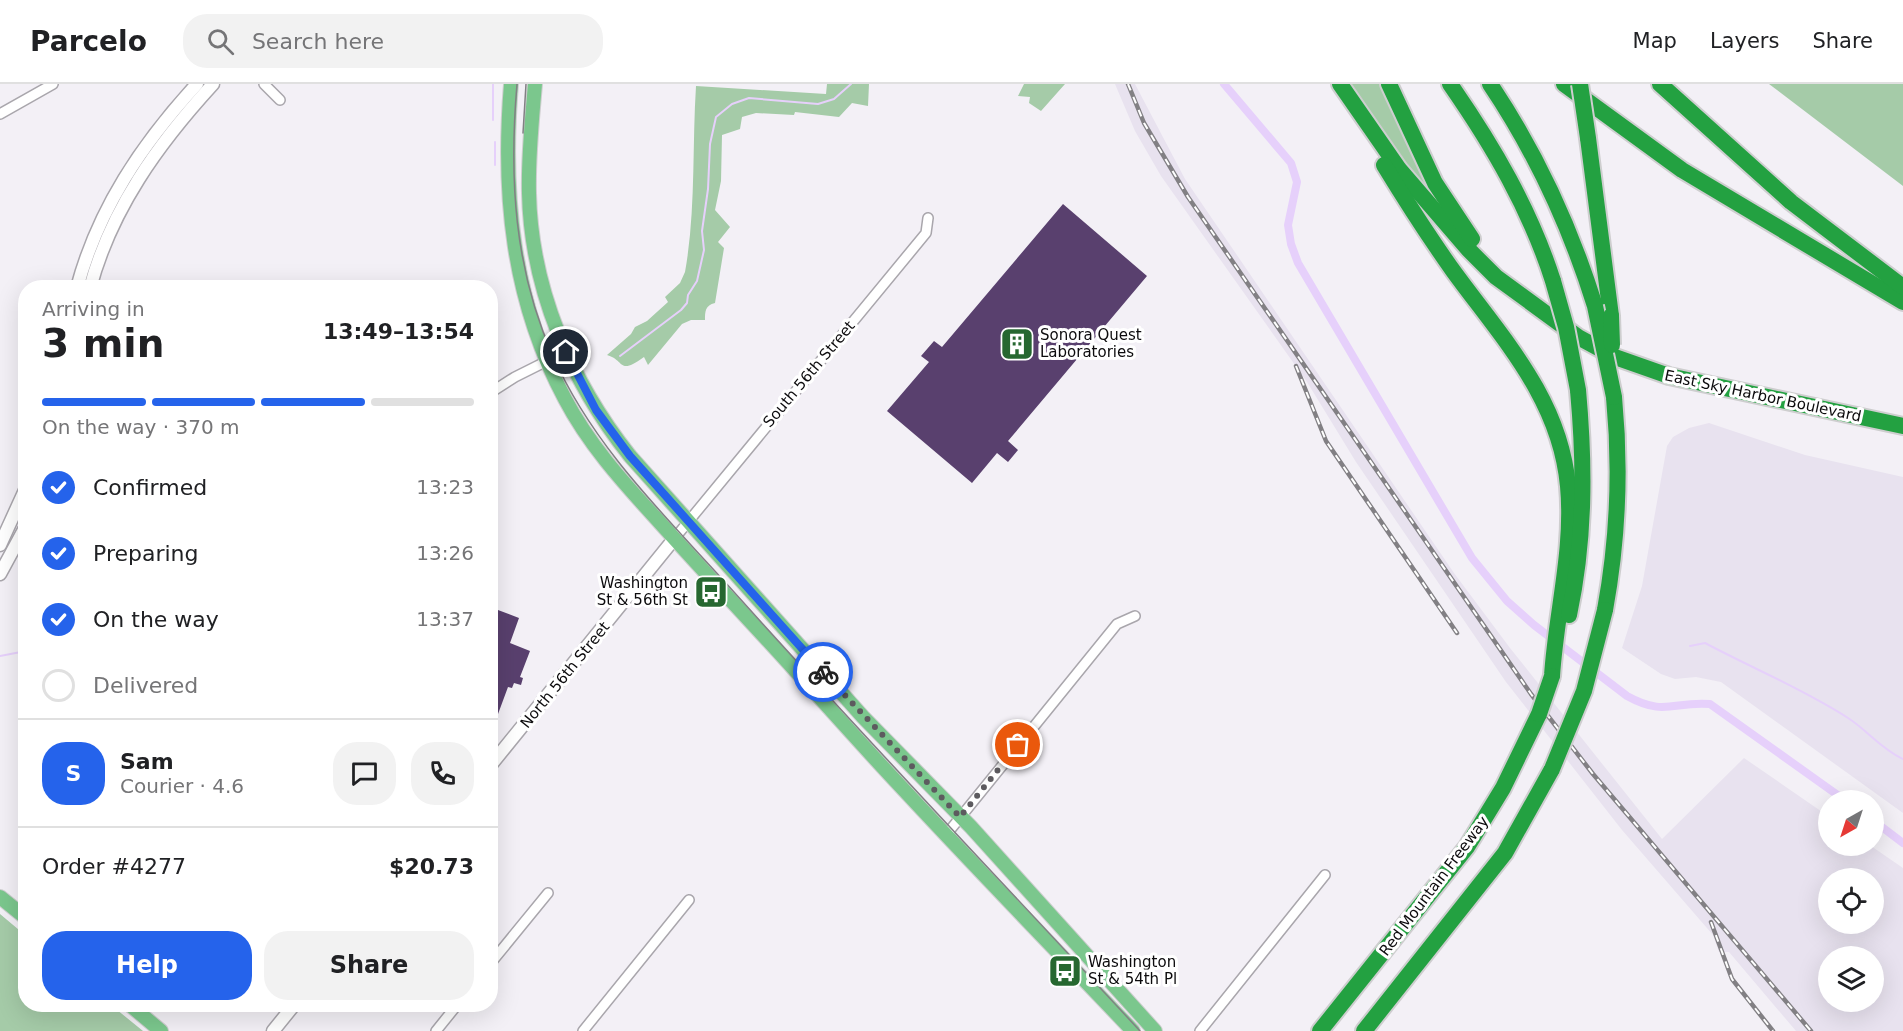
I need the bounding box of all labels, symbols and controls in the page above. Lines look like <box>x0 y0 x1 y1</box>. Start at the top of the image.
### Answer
search box <box>183 14 603 68</box>
text: Parcelo <box>30 25 147 58</box>
icon: search <box>204 25 237 58</box>
text: Search here <box>252 29 384 54</box>
text: Map <box>1633 29 1677 53</box>
text: Layers <box>1710 29 1779 53</box>
text: Share <box>1812 29 1873 53</box>
text: Arriving in <box>42 297 145 321</box>
street label: South 56th Street <box>759 317 859 431</box>
text: 13:49–13:54 <box>323 319 474 344</box>
text: 3 min <box>42 321 164 366</box>
pin <box>540 326 591 377</box>
building icon: Sonora Quest Laboratories <box>999 326 1035 362</box>
place label: Sonora Quest Laboratories <box>1040 326 1142 361</box>
icon: home <box>549 335 582 368</box>
street label: East Sky Harbor Boulevard <box>1663 366 1863 426</box>
text: On the way · 370 m <box>42 415 240 439</box>
icon: check <box>42 471 75 504</box>
text: Confirmed <box>93 475 207 500</box>
text: 13:23 <box>416 475 474 499</box>
icon: check <box>42 537 75 570</box>
text: Preparing <box>93 541 199 566</box>
text: 13:26 <box>416 541 474 565</box>
place label: Washington St & 56th St <box>597 574 688 609</box>
bus stop icon: Washington St & 56th St <box>693 574 729 610</box>
icon: check <box>42 603 75 636</box>
text: On the way <box>93 607 219 632</box>
text: 13:37 <box>416 607 474 631</box>
street label: North 56th Street <box>517 618 613 732</box>
courier <box>793 642 853 702</box>
icon: bike <box>807 656 840 689</box>
text: Delivered <box>93 673 198 698</box>
pin <box>992 719 1043 770</box>
icon: bag <box>1001 728 1034 761</box>
button: chat <box>333 742 396 805</box>
button: phone <box>411 742 474 805</box>
text: Sam <box>120 749 174 774</box>
text: S <box>66 761 81 786</box>
text: Courier · 4.6 <box>120 774 244 798</box>
north arrow <box>1818 790 1884 856</box>
map controls <box>1818 790 1884 1012</box>
street label: Red Mountain Freeway <box>1376 813 1492 959</box>
text: Order #4277 <box>42 854 186 879</box>
text: $20.73 <box>389 854 474 879</box>
button: locate <box>1818 868 1884 934</box>
button: Help <box>42 931 252 1000</box>
button: Share <box>264 931 474 1000</box>
button: layers <box>1818 946 1884 1012</box>
bus stop icon: Washington St & 54th Pl <box>1047 953 1083 989</box>
place label: Washington St & 54th Pl <box>1088 953 1177 988</box>

